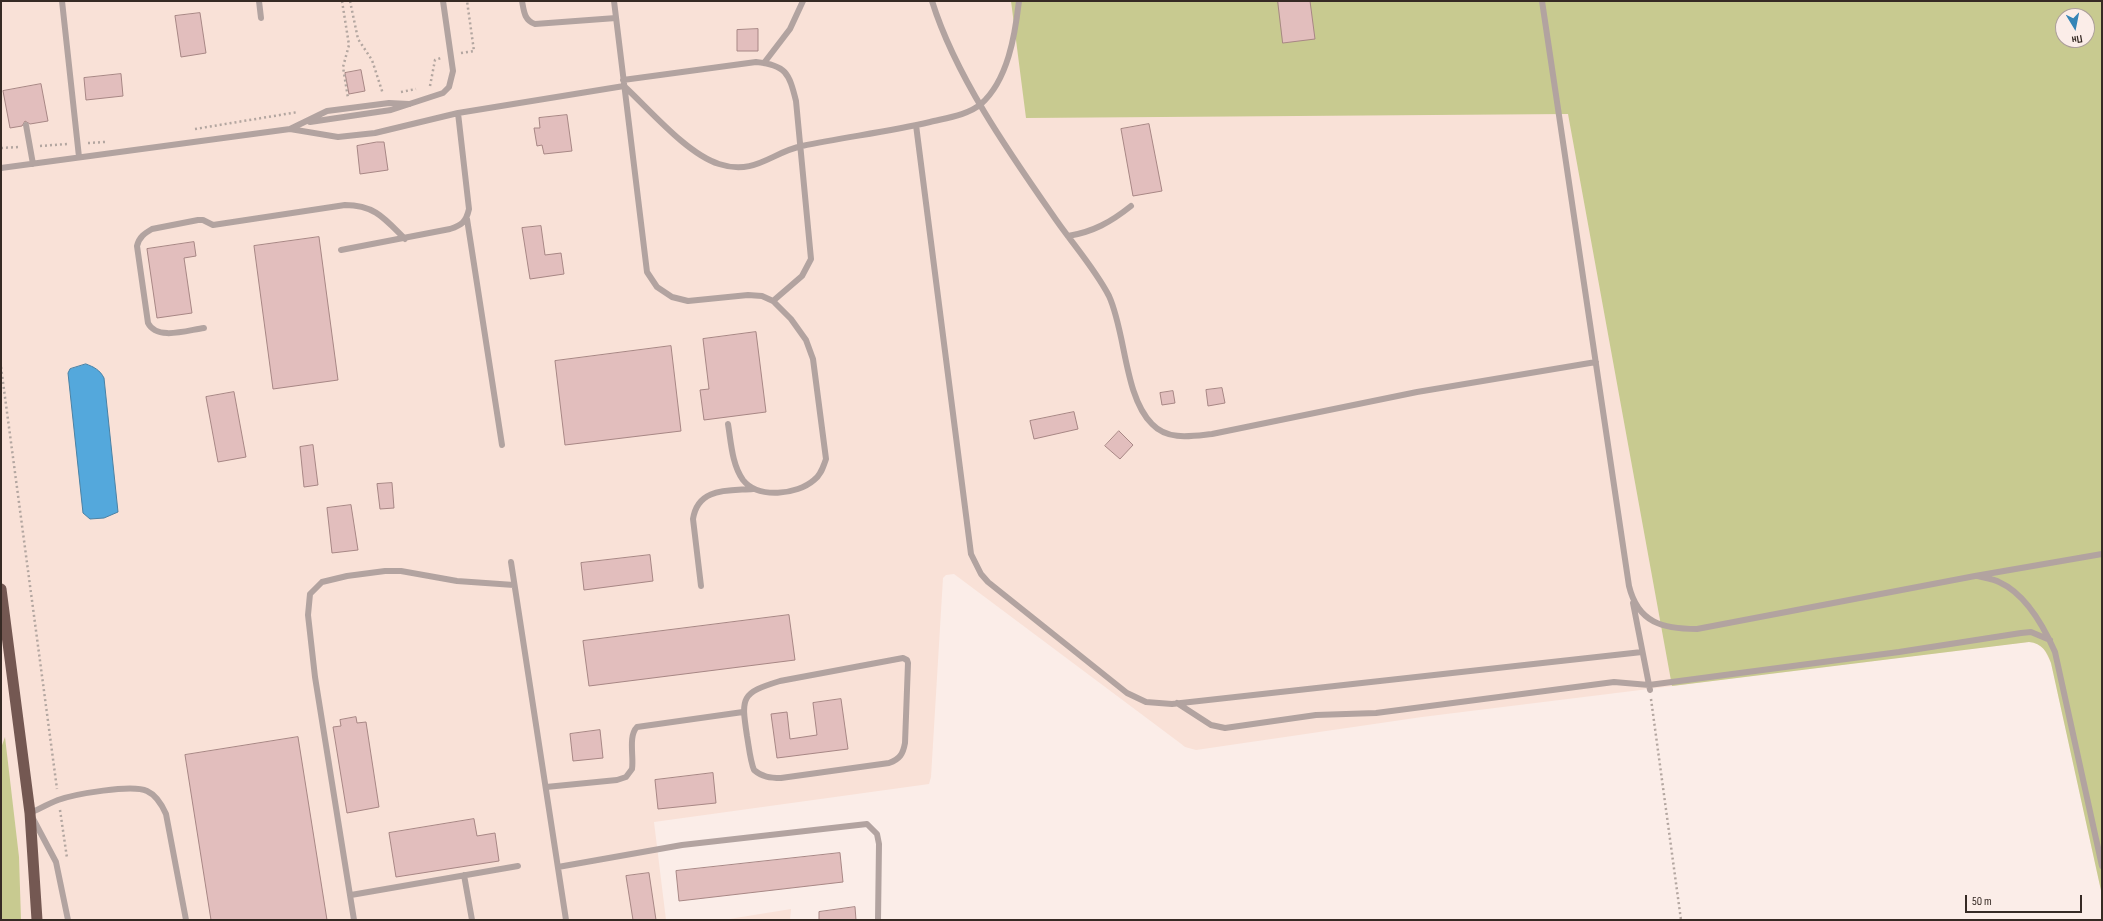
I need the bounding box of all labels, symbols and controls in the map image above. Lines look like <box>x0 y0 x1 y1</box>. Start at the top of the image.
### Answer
north arrow <box>2055 8 2095 48</box>
text: Пн <box>2071 32 2083 47</box>
scale bar <box>1967 887 2084 913</box>
text: 50 m <box>1972 894 1992 909</box>

